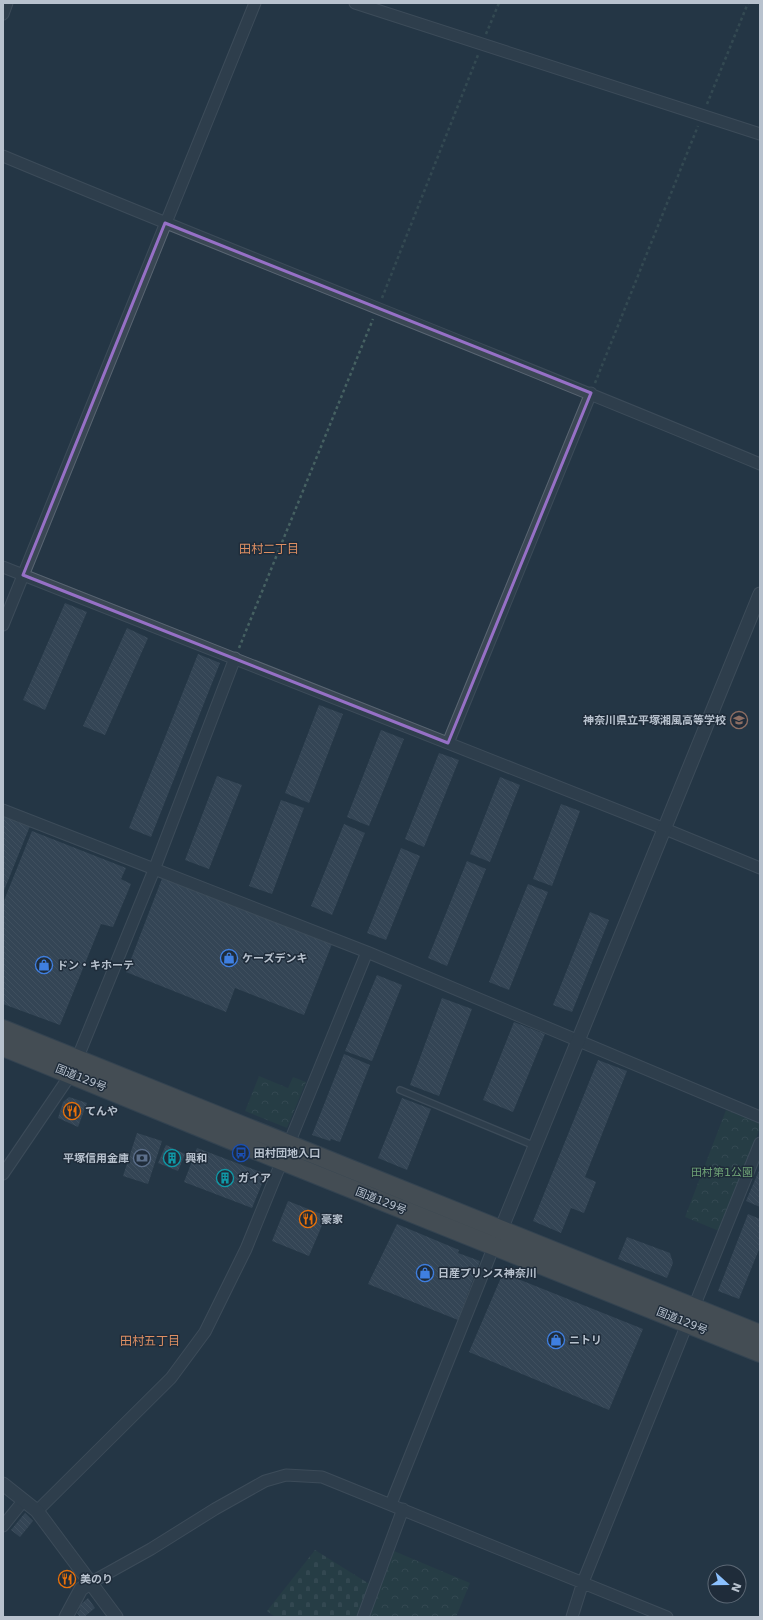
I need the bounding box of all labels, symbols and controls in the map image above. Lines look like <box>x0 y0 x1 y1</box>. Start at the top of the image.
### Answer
district label: 田村二丁目 <box>239 542 299 556</box>
school or university icon: 神奈川県立平塚湘風高等学校 <box>729 710 749 730</box>
place label: 神奈川県立平塚湘風高等学校 <box>583 714 726 727</box>
shop icon: ケーズデンキ <box>219 948 239 968</box>
place label: ケーズデンキ <box>242 952 307 965</box>
shop icon: ドン・キホーテ <box>34 955 54 975</box>
place label: ドン・キホーテ <box>57 959 134 972</box>
street label: 国道129号 <box>54 1062 108 1094</box>
restaurant icon: てんや <box>62 1101 82 1121</box>
place label: てんや <box>85 1105 118 1118</box>
bus stop icon: 田村団地入口 <box>231 1143 251 1163</box>
place label: 田村団地入口 <box>254 1147 320 1160</box>
bank icon: 平塚信用金庫 <box>132 1148 152 1168</box>
building icon: 興和 <box>162 1148 182 1168</box>
place label: 平塚信用金庫 <box>63 1152 129 1165</box>
place label: 興和 <box>185 1152 207 1165</box>
park label: 田村第1公園 <box>691 1166 753 1179</box>
building icon: ガイア <box>215 1168 235 1188</box>
place label: ガイア <box>238 1172 271 1185</box>
street label: 国道129号 <box>354 1185 408 1217</box>
restaurant icon: 豪家 <box>298 1209 318 1229</box>
place label: 豪家 <box>321 1213 343 1226</box>
shop icon: 日産プリンス神奈川 <box>415 1263 435 1283</box>
place label: 日産プリンス神奈川 <box>438 1267 537 1280</box>
street label: 国道129号 <box>655 1305 709 1337</box>
shop icon: ニトリ <box>546 1330 566 1350</box>
district label: 田村五丁目 <box>120 1334 180 1348</box>
place label: ニトリ <box>569 1334 602 1347</box>
north arrow <box>707 1564 747 1604</box>
restaurant icon: 美のり <box>57 1569 77 1589</box>
place label: 美のり <box>80 1573 113 1586</box>
text: N <box>728 1581 744 1594</box>

